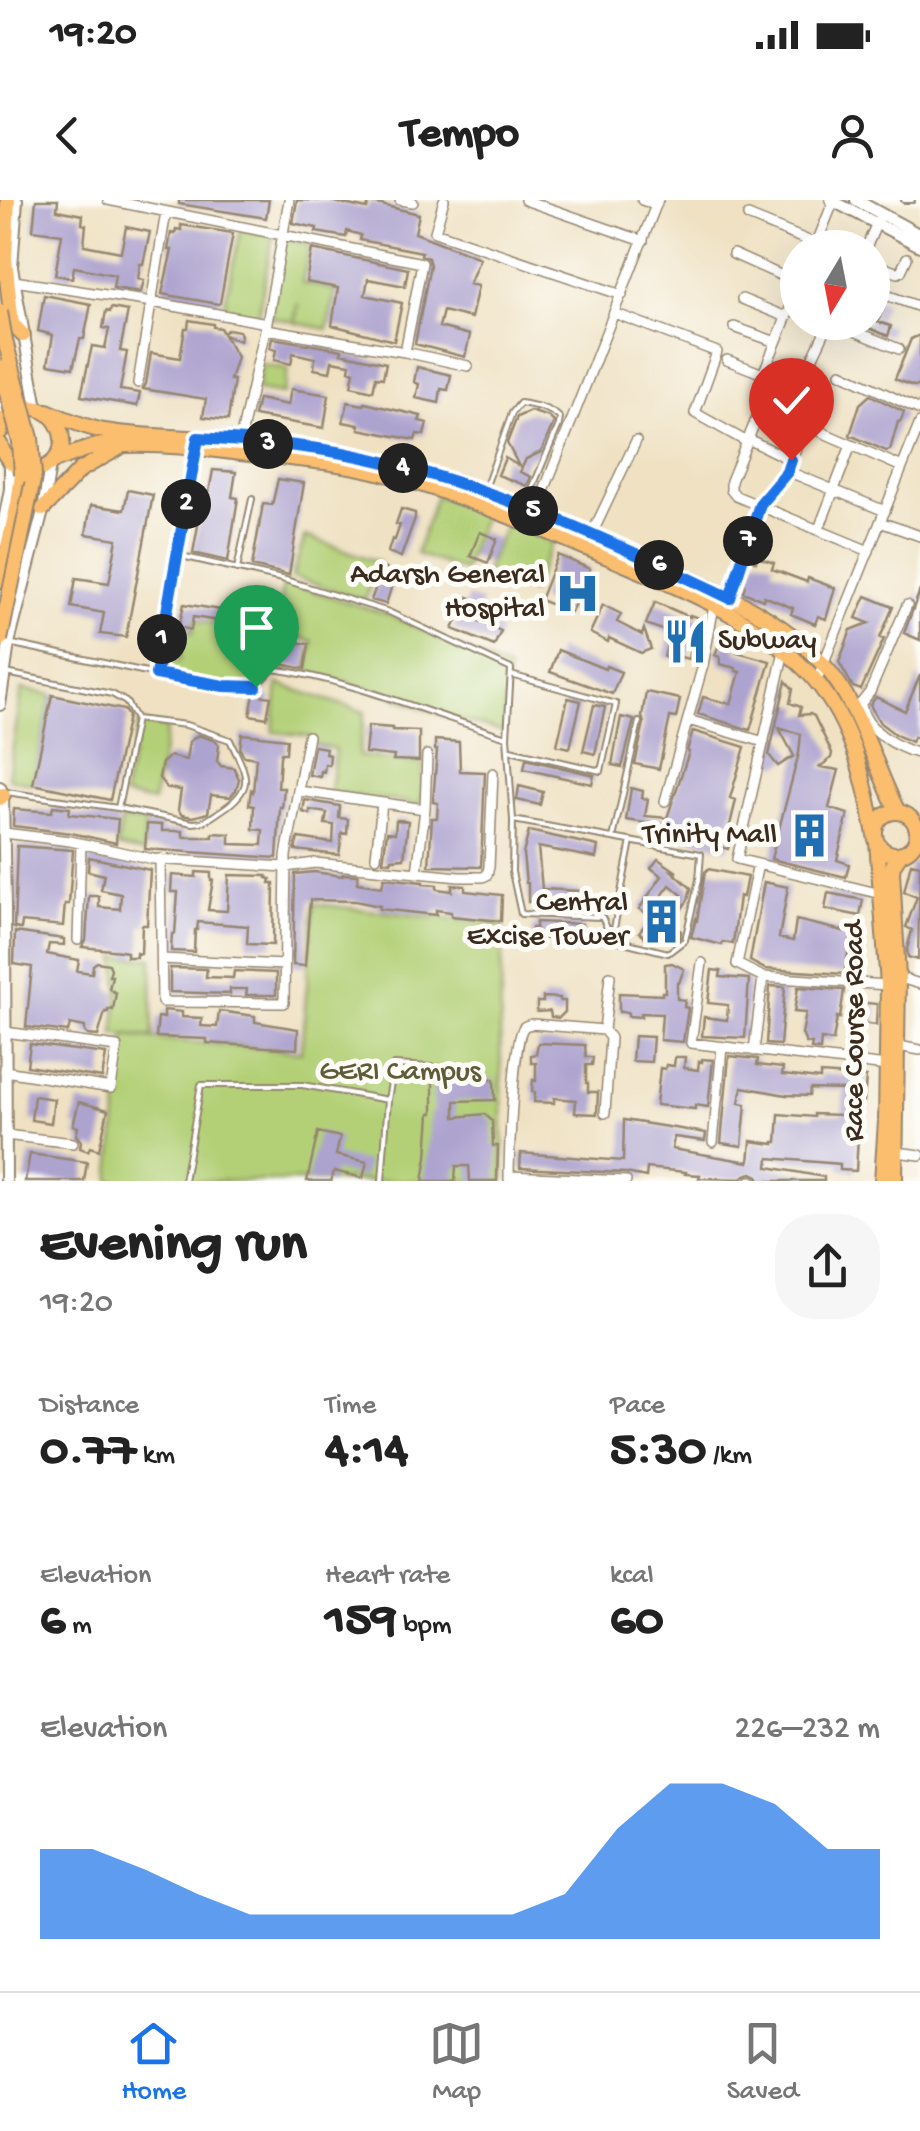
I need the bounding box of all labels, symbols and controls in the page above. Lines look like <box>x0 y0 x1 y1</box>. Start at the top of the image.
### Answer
text: 19:20 <box>50 13 137 57</box>
icon: back <box>40 108 95 163</box>
icon: person <box>825 108 880 163</box>
text: Tempo <box>401 109 519 162</box>
north arrow <box>780 230 890 340</box>
map controls <box>780 230 890 340</box>
pin <box>749 358 834 461</box>
icon: check <box>764 373 819 428</box>
pin: 3 <box>243 419 293 469</box>
text: 3 <box>261 427 275 460</box>
pin: 4 <box>378 443 428 493</box>
text: 4 <box>396 451 410 484</box>
pin: 2 <box>161 479 211 529</box>
pin: 5 <box>508 486 558 536</box>
text: 2 <box>179 487 193 520</box>
text: 5 <box>526 494 540 527</box>
pin: 7 <box>723 516 773 566</box>
text: 7 <box>741 524 755 557</box>
pin: 6 <box>634 540 684 590</box>
text: 6 <box>652 548 666 581</box>
place label: Adarsh General Hospital <box>350 559 545 628</box>
hospital icon: Adarsh General Hospital <box>554 569 602 617</box>
pin <box>214 585 299 688</box>
icon: arrive <box>229 600 284 655</box>
pin: 1 <box>137 614 187 664</box>
restaurant icon: Subway <box>661 618 709 666</box>
text: 1 <box>156 622 168 655</box>
place label: Subway <box>718 625 817 660</box>
building icon: Trinity Mall <box>786 812 834 860</box>
place label: Trinity Mall <box>641 819 777 854</box>
place label: Central Excise Tower <box>467 887 630 956</box>
building icon: Central Excise Tower <box>637 897 685 945</box>
street label: Race Course Road <box>839 918 874 1141</box>
park label: GERI Campus <box>319 1056 482 1091</box>
button: share <box>775 1214 880 1319</box>
text: Evening run <box>40 1215 307 1279</box>
text: 19:20 <box>40 1285 113 1323</box>
text: Distance <box>40 1390 139 1423</box>
text: Time <box>325 1390 376 1423</box>
text: Pace <box>610 1390 665 1423</box>
text: 0.77 <box>40 1423 136 1482</box>
text: 4:14 <box>325 1423 408 1482</box>
text: 5:30 <box>610 1423 706 1482</box>
text: km <box>136 1440 175 1473</box>
text: /km <box>706 1440 752 1473</box>
text: Elevation <box>40 1560 151 1593</box>
text: Heart rate <box>325 1560 450 1593</box>
text: kcal <box>610 1560 654 1593</box>
text: 6 <box>40 1593 65 1652</box>
text: 159 <box>325 1593 397 1652</box>
text: 60 <box>610 1593 664 1652</box>
text: m <box>65 1610 92 1643</box>
text: bpm <box>397 1610 452 1643</box>
text: Elevation <box>40 1711 167 1749</box>
text: 226–232 m <box>735 1711 880 1749</box>
tab: Home <box>121 2016 186 2109</box>
tab: Map <box>429 2016 484 2109</box>
tab: Saved <box>727 2016 799 2109</box>

